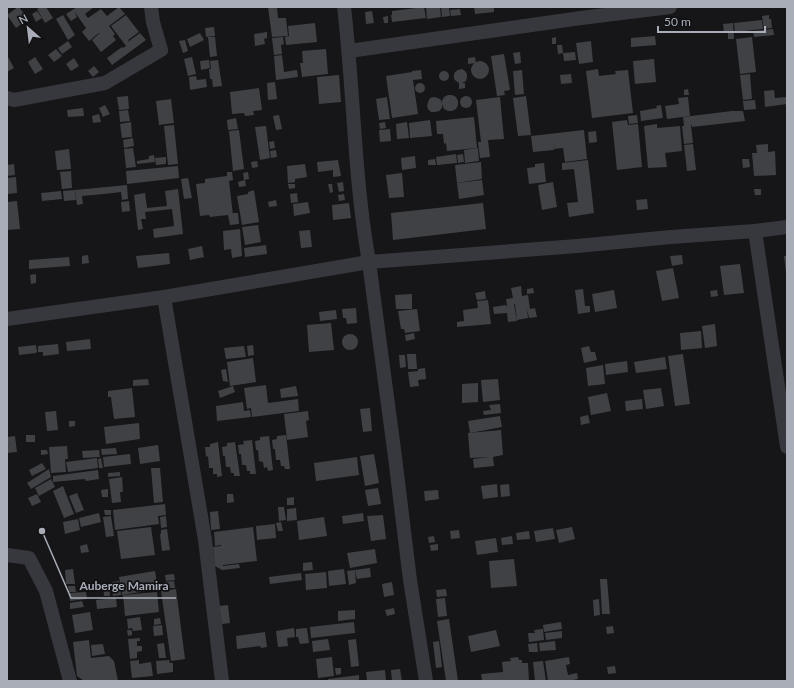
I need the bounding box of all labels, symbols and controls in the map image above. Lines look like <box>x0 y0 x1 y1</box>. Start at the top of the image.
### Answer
north arrow <box>8 8 48 48</box>
scale bar <box>658 8 765 34</box>
text: N <box>16 11 30 26</box>
text: 50 m <box>664 14 691 29</box>
callout: Auberge Mamira <box>71 574 176 598</box>
text: Auberge Mamira <box>78 578 169 593</box>

